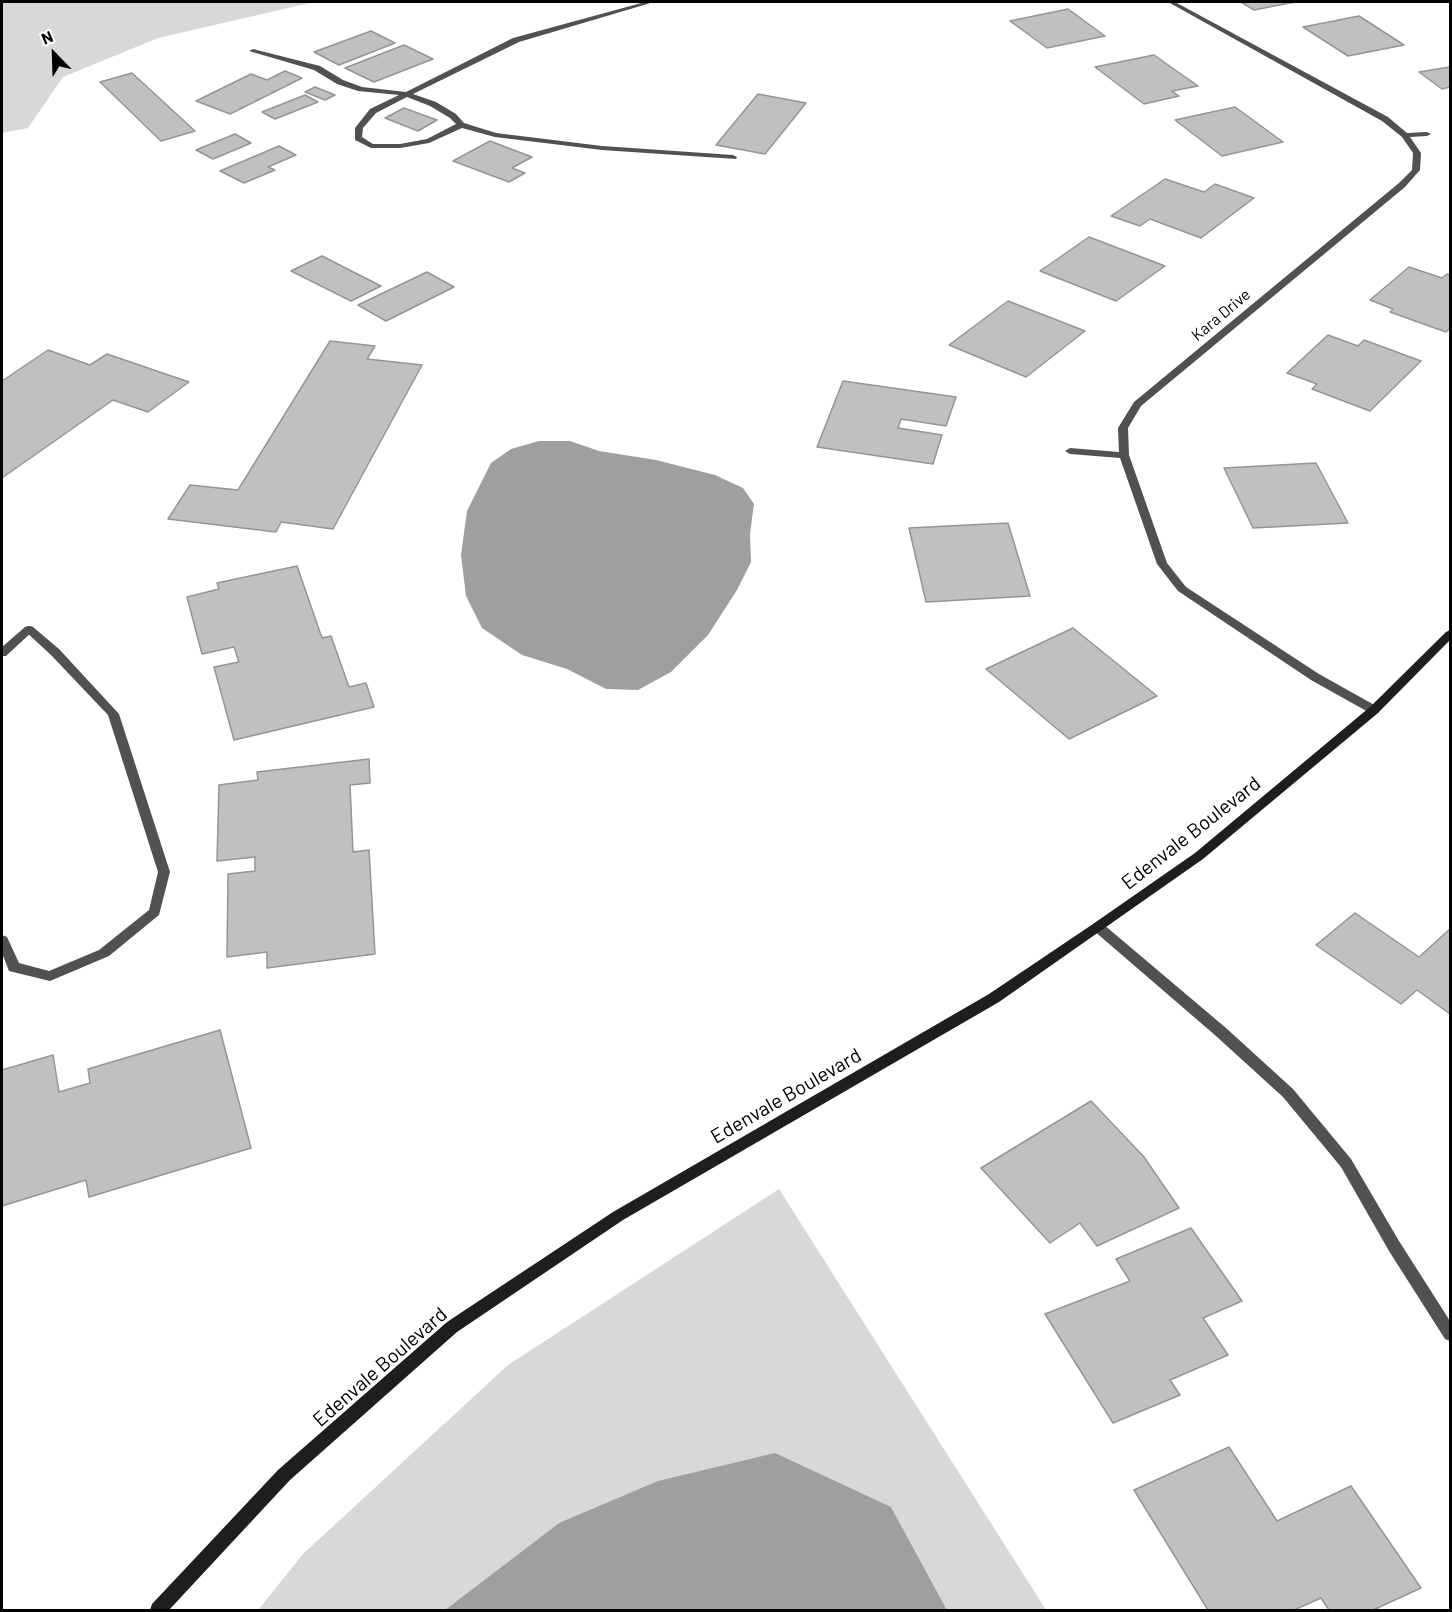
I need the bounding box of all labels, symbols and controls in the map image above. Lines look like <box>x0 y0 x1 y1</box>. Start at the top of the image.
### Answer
north arrow <box>24 24 84 84</box>
text: N <box>38 26 55 48</box>
street label: Kara Drive <box>1188 285 1254 345</box>
street label: Edenvale Boulevard <box>1117 771 1265 895</box>
street label: Edenvale Boulevard <box>706 1043 866 1149</box>
street label: Edenvale Boulevard <box>308 1302 452 1432</box>

